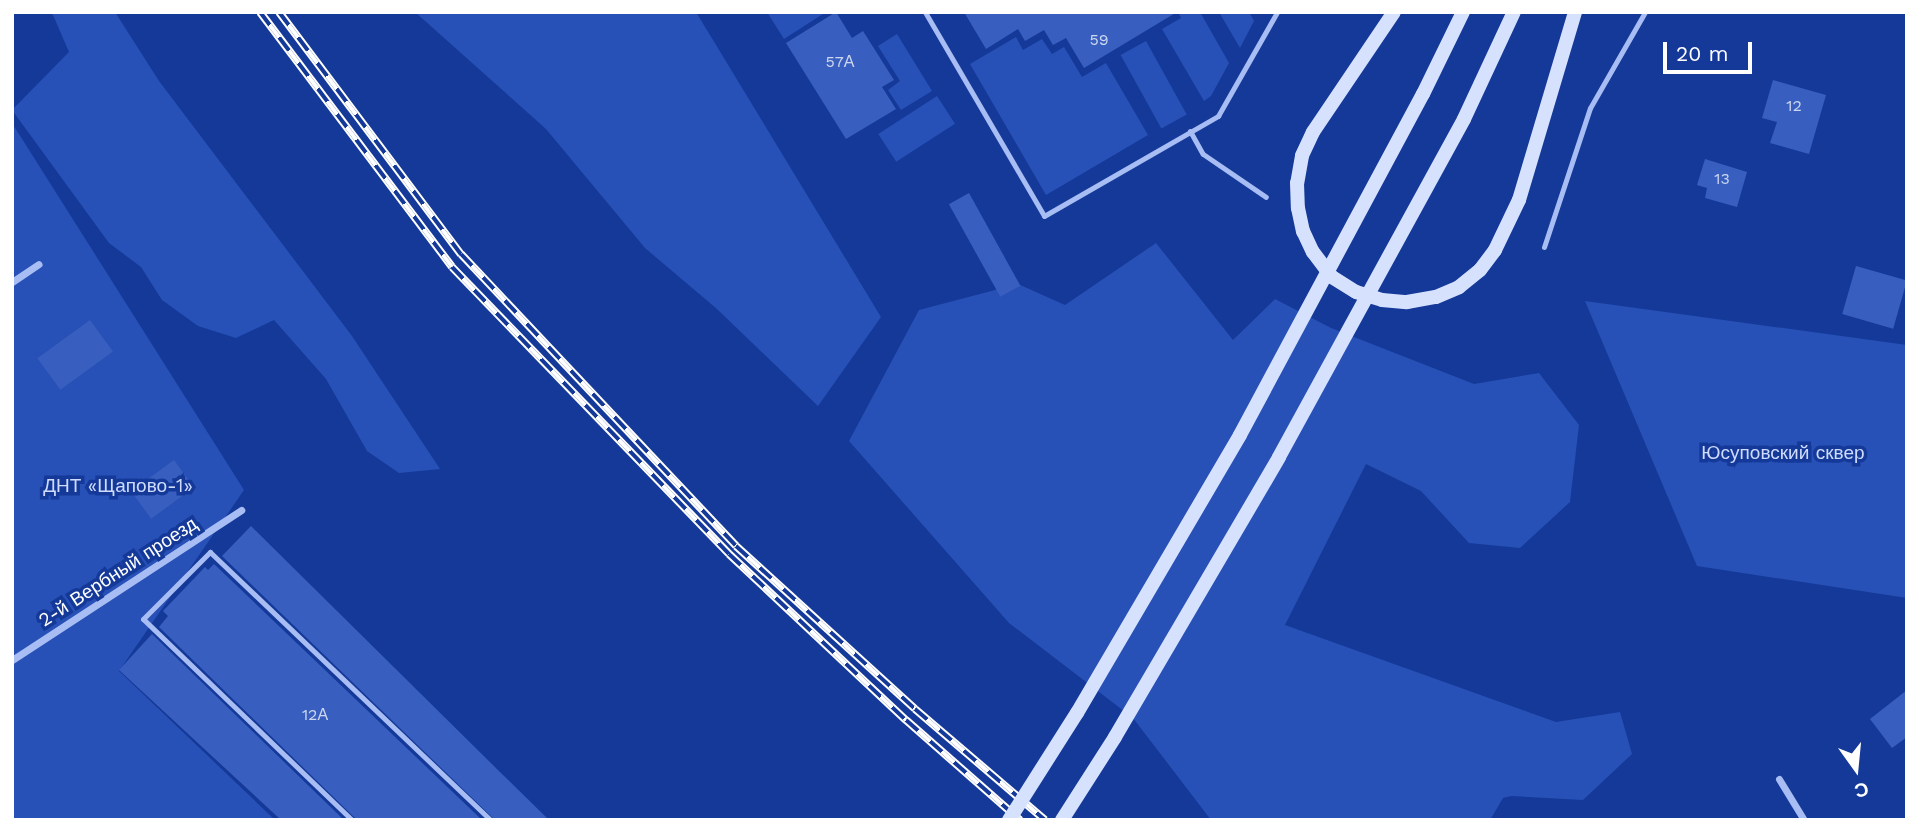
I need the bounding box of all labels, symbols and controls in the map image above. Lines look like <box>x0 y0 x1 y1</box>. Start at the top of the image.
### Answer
scale bar <box>1667 28 1756 72</box>
house number: 59 <box>1089 30 1109 50</box>
text: 20 m <box>1676 41 1728 66</box>
house number: 57А <box>826 52 854 72</box>
house number: 12 <box>1786 96 1802 116</box>
house number: 13 <box>1714 169 1730 189</box>
park label: Юсуповский сквер <box>1701 442 1865 464</box>
park label: ДНТ «Щапово-1» <box>43 475 193 497</box>
street label: 2-й Вербный проезд <box>34 512 202 632</box>
house number: 12А <box>302 705 328 725</box>
north arrow <box>1821 734 1891 804</box>
text: С <box>1852 777 1871 803</box>

